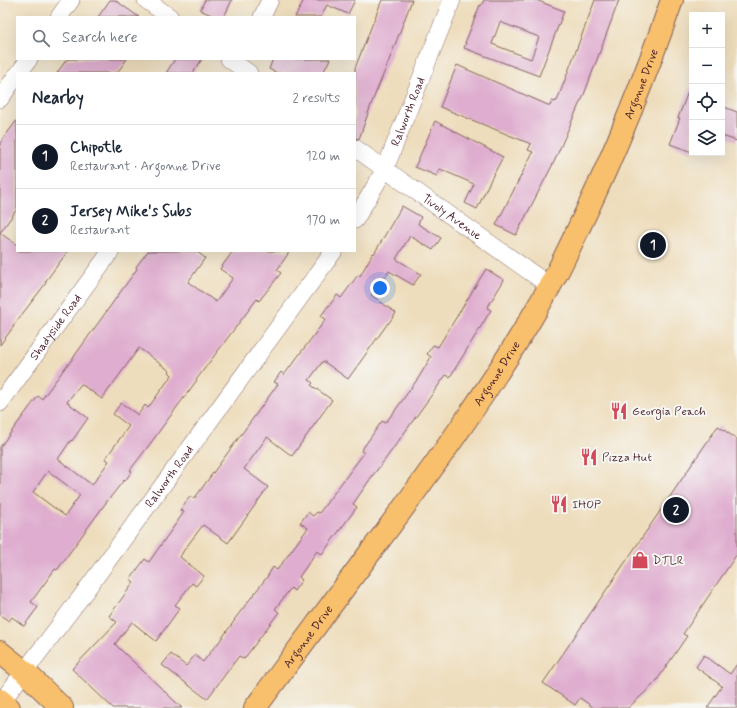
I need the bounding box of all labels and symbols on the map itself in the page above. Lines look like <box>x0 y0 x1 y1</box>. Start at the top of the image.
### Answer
street label: Argonne Drive <box>621 47 663 122</box>
street label: Ralworth Road <box>388 75 430 149</box>
street label: Tivoly Avenue <box>419 191 485 244</box>
pin: 1 <box>640 230 666 260</box>
your location <box>370 278 390 298</box>
street label: Shadyside Road <box>27 291 86 364</box>
street label: Argonne Drive <box>471 338 525 409</box>
restaurant icon: Georgia Peach <box>609 401 629 421</box>
place label: Georgia Peach <box>632 404 706 420</box>
street label: Ralworth Road <box>142 443 198 511</box>
restaurant icon: Pizza Hut <box>579 447 599 467</box>
place label: Pizza Hut <box>602 450 652 466</box>
restaurant icon: IHOP <box>549 494 569 514</box>
pin: 2 <box>663 495 689 525</box>
place label: IHOP <box>572 497 601 513</box>
shop icon: DTLR <box>630 550 650 570</box>
place label: DTLR <box>653 553 684 569</box>
street label: Argonne Drive <box>280 602 337 672</box>

